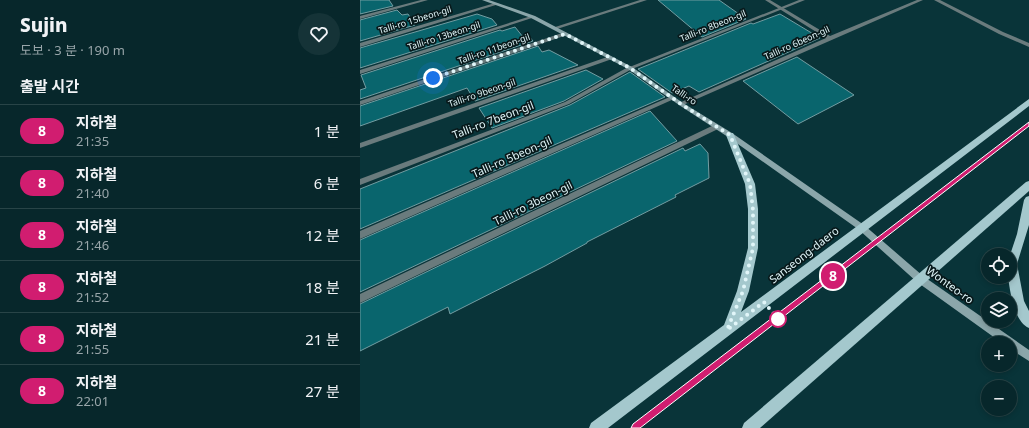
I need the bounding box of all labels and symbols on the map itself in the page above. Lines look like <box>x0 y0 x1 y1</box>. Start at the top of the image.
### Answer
street label: Talli-ro 15beon-gil <box>377 2 453 37</box>
street label: Talli-ro 8beon-gil <box>678 6 748 45</box>
street label: Talli-ro 13beon-gil <box>406 18 482 53</box>
street label: Talli-ro 6beon-gil <box>762 22 832 63</box>
street label: Talli-ro 11beon-gil <box>456 30 532 67</box>
your location <box>423 68 443 88</box>
street label: Talli-ro 9beon-gil <box>446 75 517 110</box>
street label: Talli-ro <box>669 81 700 108</box>
street label: Talli-ro 7beon-gil <box>450 97 536 142</box>
street label: Talli-ro 5beon-gil <box>469 132 554 181</box>
street label: Talli-ro 3beon-gil <box>491 177 575 228</box>
street label: Sanseong-daero <box>766 223 842 286</box>
street label: Wonteo-ro <box>924 262 977 307</box>
line badge: 8 <box>820 263 846 289</box>
unlabelled marker <box>769 310 787 328</box>

